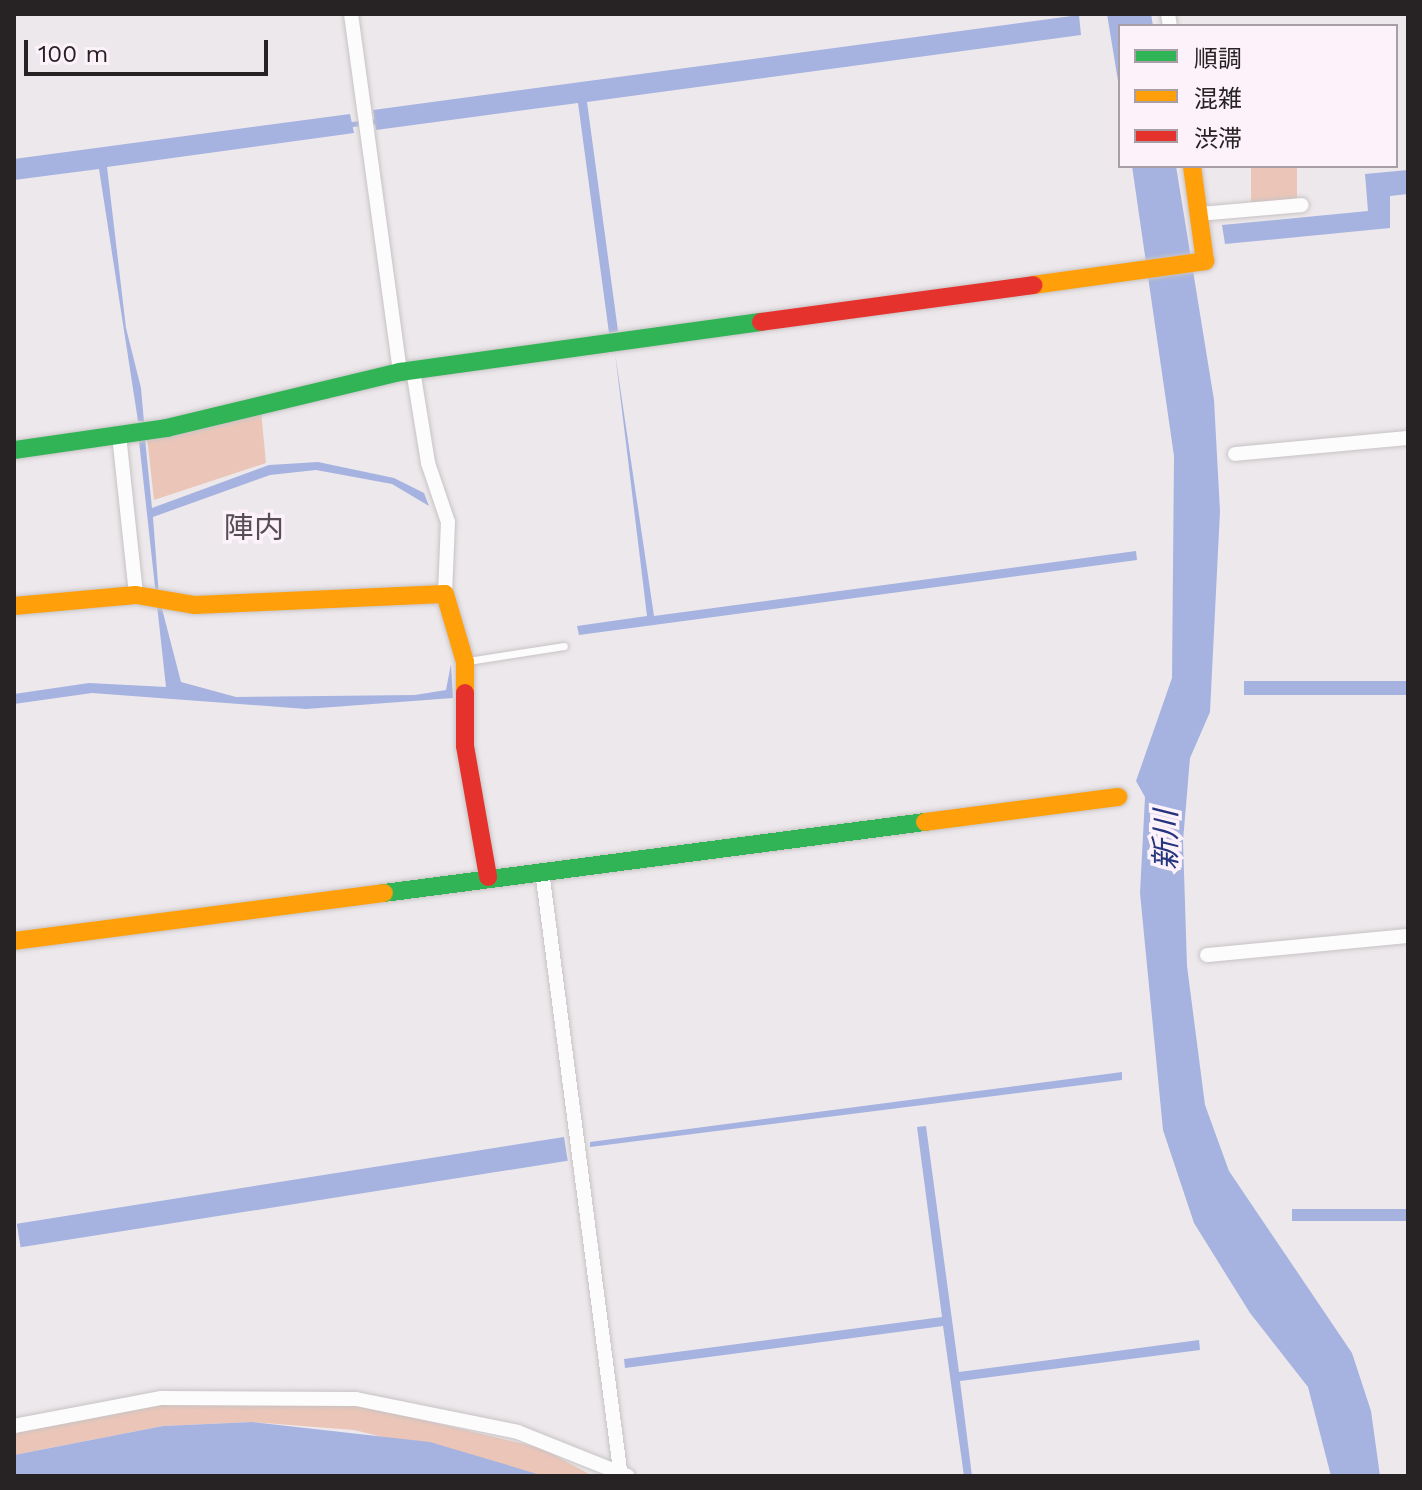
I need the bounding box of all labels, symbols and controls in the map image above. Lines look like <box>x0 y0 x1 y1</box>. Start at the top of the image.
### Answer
scale bar <box>28 24 272 74</box>
legend <box>1118 24 1398 168</box>
text: 100 m <box>38 40 108 68</box>
text: 順調 <box>1194 45 1242 73</box>
text: 混雑 <box>1194 85 1242 113</box>
text: 渋滞 <box>1194 125 1242 153</box>
district label: 陣内 <box>224 510 284 546</box>
water label: 新川 <box>1148 810 1184 870</box>

